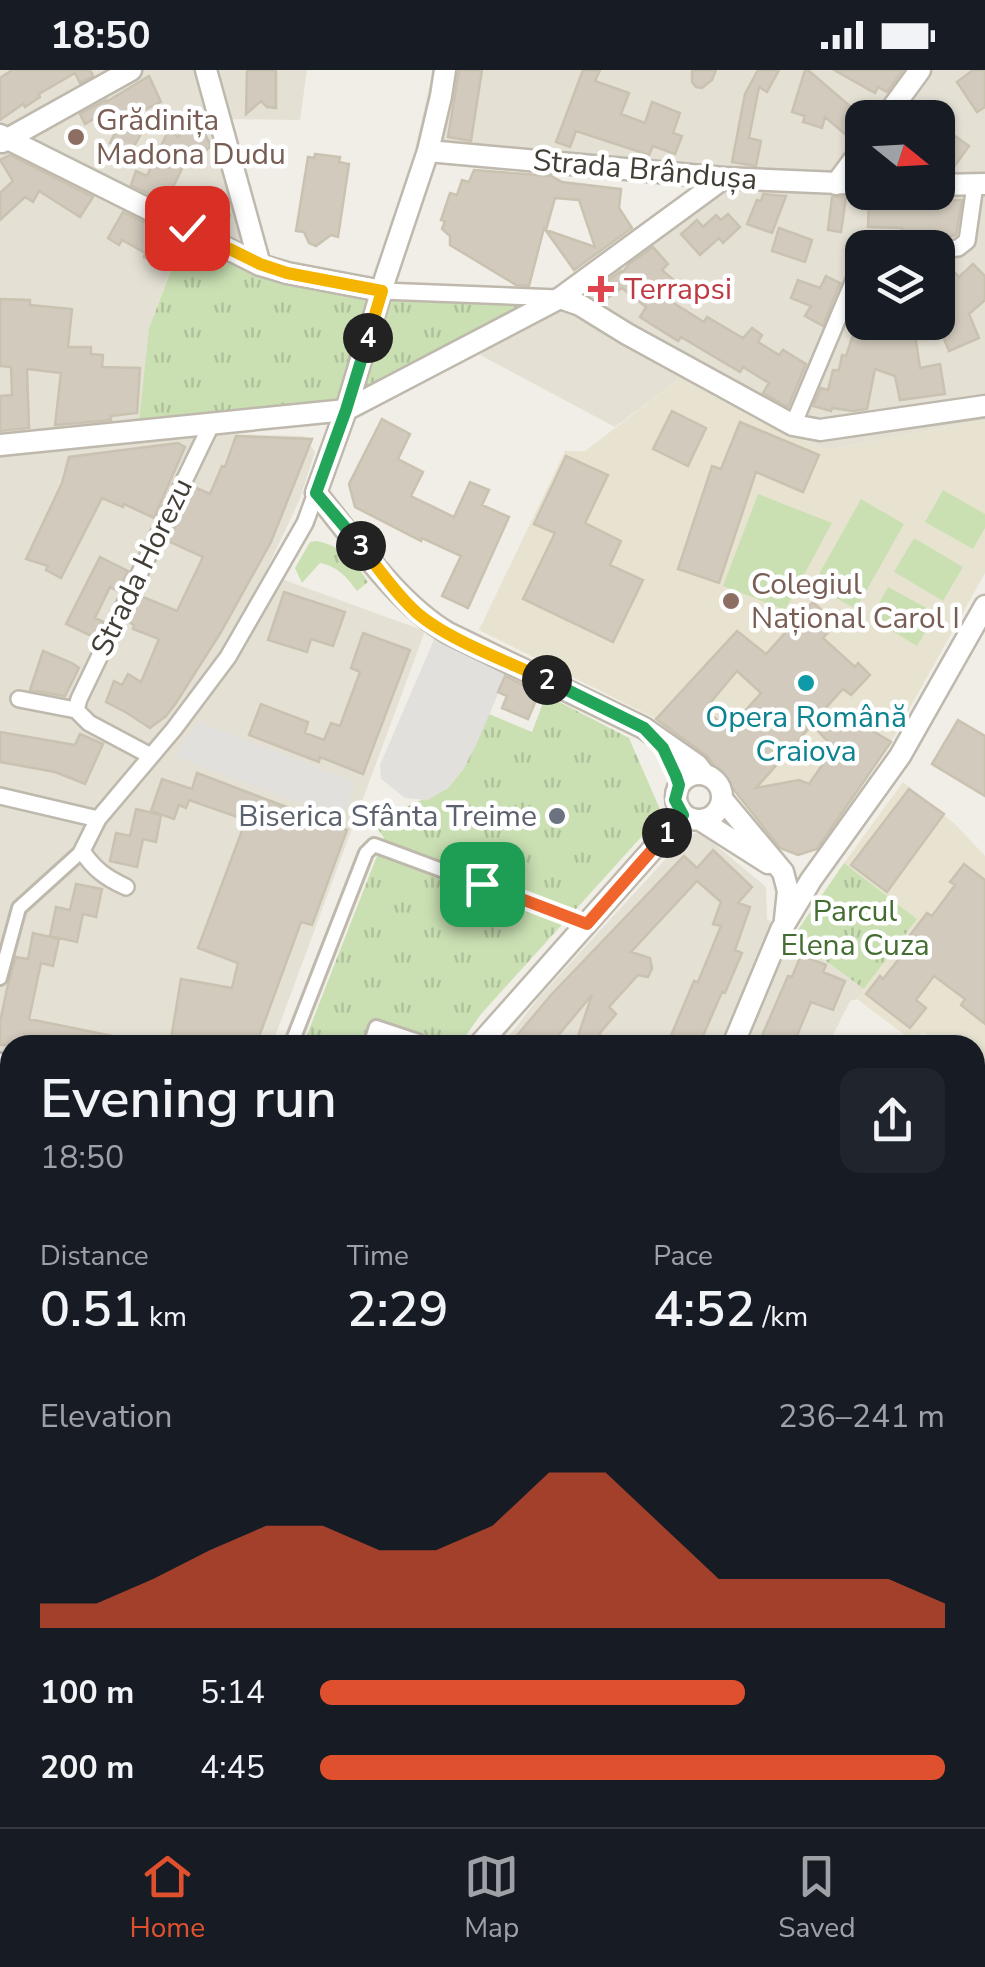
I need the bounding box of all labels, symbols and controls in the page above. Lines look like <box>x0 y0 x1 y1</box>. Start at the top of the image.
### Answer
text: 18:50 <box>50 10 151 61</box>
place label: Grădinița Madona Dudu <box>96 100 286 175</box>
north arrow <box>845 100 955 210</box>
map controls <box>845 100 955 340</box>
marker: Grădinița Madona Dudu <box>65 126 87 148</box>
street label: Strada Brândușa <box>531 140 759 200</box>
pin <box>145 186 230 271</box>
icon: check <box>160 201 215 256</box>
button: layers <box>845 230 955 340</box>
place label: Terrapsi <box>624 269 732 310</box>
marker: Terrapsi <box>588 276 614 302</box>
pin: 4 <box>343 313 393 363</box>
text: 4 <box>360 319 376 357</box>
street label: Strada Horezu <box>81 471 203 663</box>
pin: 3 <box>336 521 386 571</box>
text: 3 <box>353 527 369 565</box>
place label: Colegiul Național Carol I <box>751 564 960 639</box>
marker: Colegiul Național Carol I <box>720 590 742 612</box>
pin: 2 <box>522 655 572 705</box>
text: 2 <box>539 661 555 699</box>
marker: Opera Română Craiova <box>795 672 817 694</box>
place label: Opera Română Craiova <box>705 697 907 772</box>
place label: Biserica Sfânta Treime <box>238 796 537 837</box>
marker: Biserica Sfânta Treime <box>546 805 568 827</box>
pin: 1 <box>642 808 692 858</box>
text: 1 <box>659 814 675 852</box>
pin <box>440 842 525 927</box>
icon: arrive <box>455 857 510 912</box>
park label: Parcul Elena Cuza <box>780 891 930 966</box>
text: Evening run <box>40 1061 337 1136</box>
button: share <box>840 1068 945 1173</box>
text: 18:50 <box>40 1136 124 1179</box>
text: Distance <box>40 1237 149 1275</box>
text: Time <box>347 1237 409 1275</box>
text: Pace <box>653 1237 713 1275</box>
text: 0.51 <box>40 1275 142 1344</box>
text: 2:29 <box>347 1275 449 1344</box>
text: 4:52 <box>653 1275 755 1344</box>
text: km <box>142 1298 187 1336</box>
text: /km <box>755 1298 808 1336</box>
text: Elevation <box>40 1395 173 1438</box>
text: 236–241 m <box>778 1395 945 1438</box>
text: 100 m <box>40 1671 134 1714</box>
text: 5:14 <box>200 1671 265 1714</box>
text: 200 m <box>40 1746 134 1789</box>
text: 4:45 <box>200 1746 265 1789</box>
tab: Home <box>129 1849 205 1947</box>
tab: Map <box>464 1849 519 1947</box>
tab: Saved <box>778 1849 856 1947</box>

